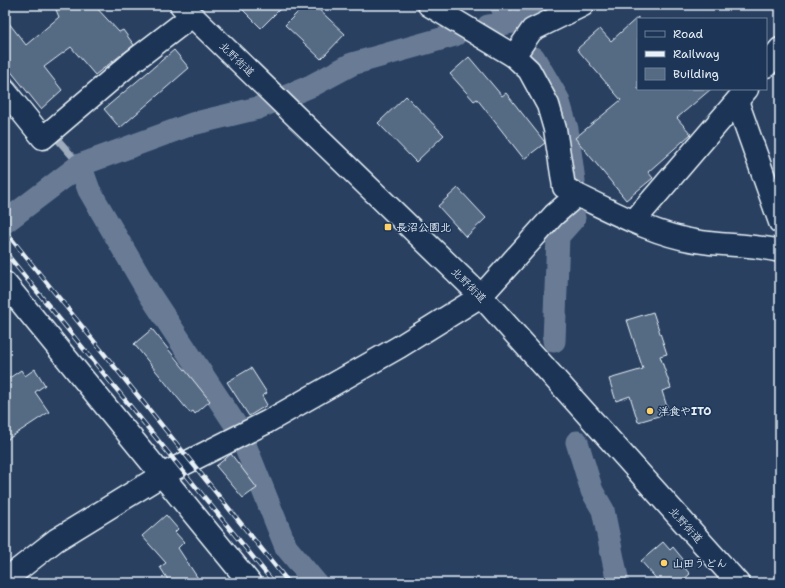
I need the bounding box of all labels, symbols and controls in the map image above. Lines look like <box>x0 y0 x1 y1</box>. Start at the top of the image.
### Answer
legend <box>637 18 767 90</box>
text: Road <box>673 26 704 42</box>
street label: 北野街道 <box>216 39 258 80</box>
text: Railway <box>673 46 720 62</box>
text: Building <box>673 66 719 82</box>
place label: 長沼公園北 <box>396 220 451 235</box>
marker: 長沼公園北 <box>383 222 393 232</box>
street label: 北野街道 <box>448 264 490 306</box>
place label: 洋食やITO <box>658 404 711 419</box>
marker: 洋食やITO <box>645 406 655 416</box>
street label: 北野街道 <box>665 504 706 547</box>
place label: 山田うどん <box>672 556 727 571</box>
marker: 山田うどん <box>659 558 669 568</box>

